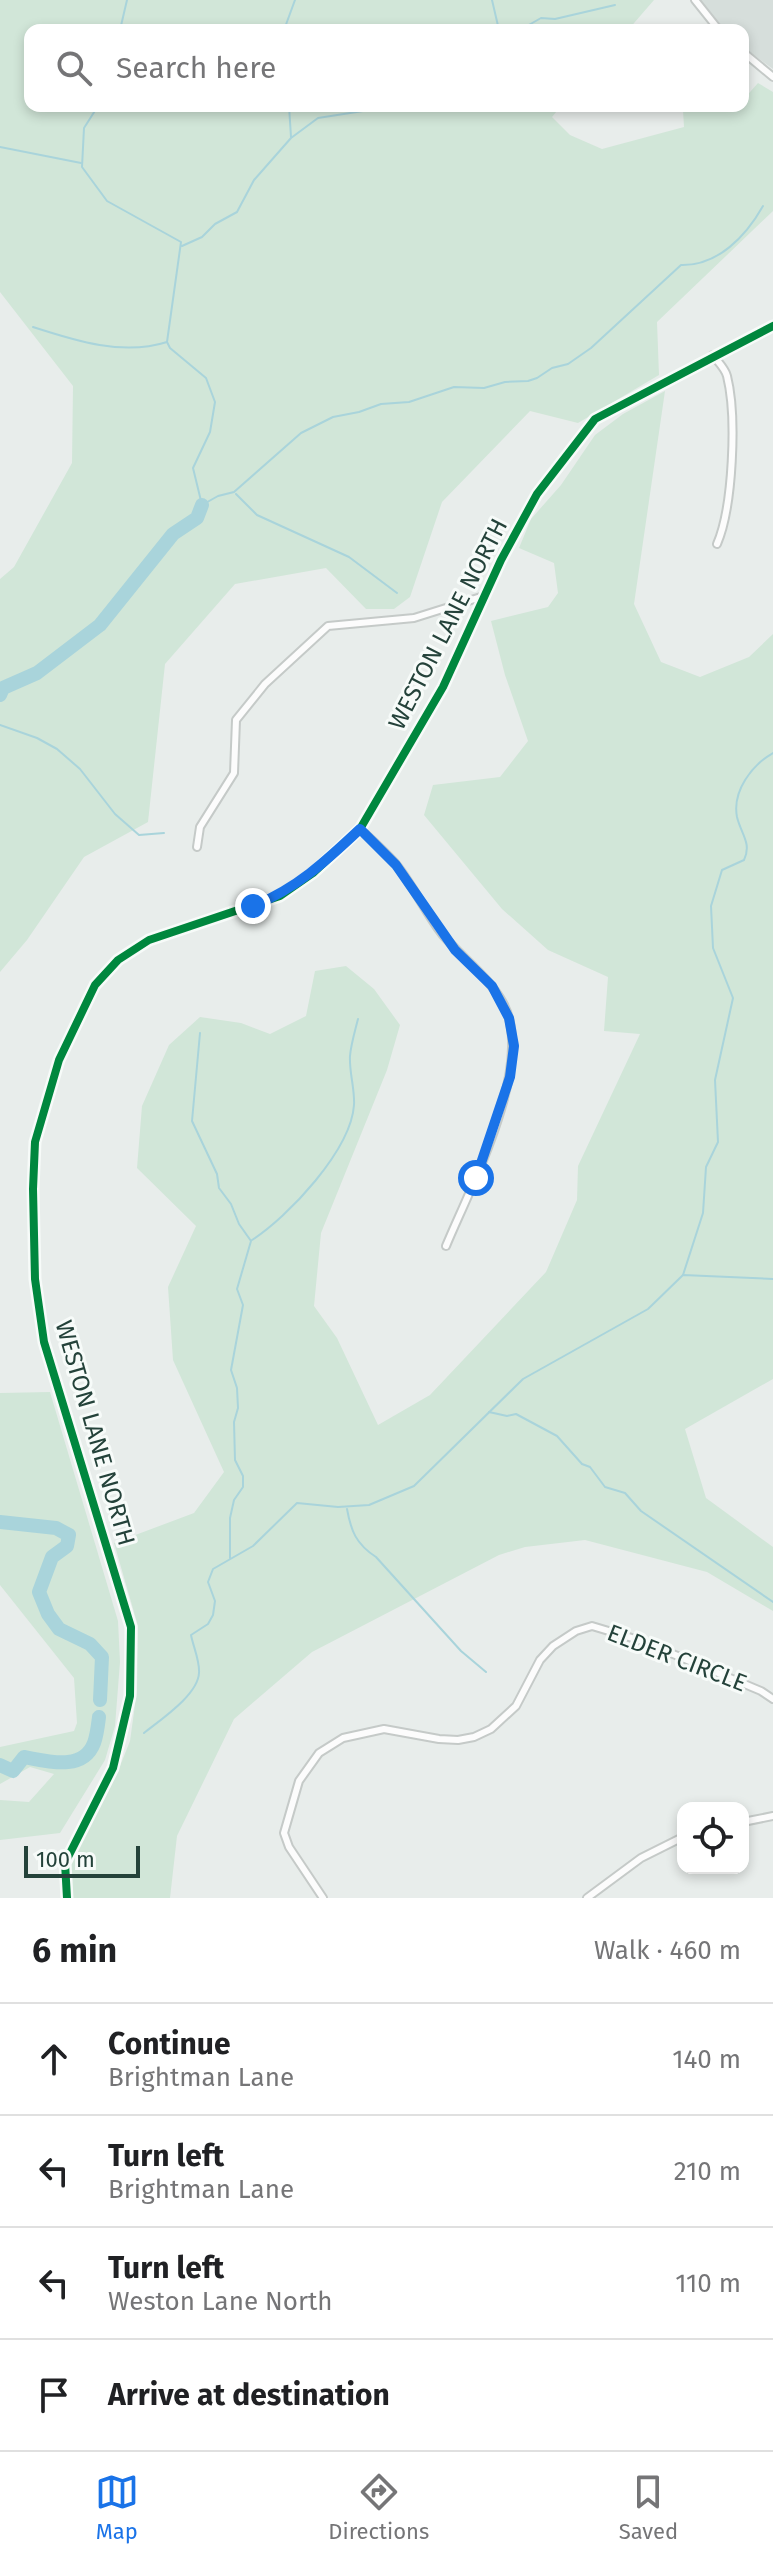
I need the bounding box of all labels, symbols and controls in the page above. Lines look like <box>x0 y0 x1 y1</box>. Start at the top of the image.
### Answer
search box <box>24 24 749 112</box>
icon: search <box>52 46 96 90</box>
text: Search here <box>116 50 276 86</box>
street label: WESTON LANE NORTH <box>383 514 513 734</box>
route end <box>235 888 271 924</box>
route start <box>458 1160 494 1196</box>
street label: WESTON LANE NORTH <box>49 1317 141 1549</box>
street label: ELDER CIRCLE <box>603 1619 751 1697</box>
map controls <box>677 1802 749 1874</box>
button: locate <box>677 1802 749 1874</box>
scale bar <box>24 1842 140 1878</box>
text: 100 m <box>36 1846 95 1873</box>
text: 6 min <box>32 1930 117 1971</box>
text: Walk · 460 m <box>594 1935 741 1966</box>
text: Continue <box>108 2026 231 2062</box>
icon: ahead <box>32 2037 76 2081</box>
text: 140 m <box>672 2044 741 2075</box>
text: Brightman Lane <box>108 2062 294 2093</box>
text: Turn left <box>108 2138 224 2174</box>
icon: left <box>32 2149 76 2193</box>
text: 210 m <box>674 2156 741 2187</box>
text: Brightman Lane <box>108 2174 294 2205</box>
text: Turn left <box>108 2250 224 2286</box>
icon: left <box>32 2261 76 2305</box>
text: 110 m <box>675 2268 741 2299</box>
text: Weston Lane North <box>108 2286 333 2317</box>
icon: arrive <box>32 2373 76 2417</box>
text: Arrive at destination <box>108 2377 390 2413</box>
tab: Map <box>95 2470 139 2545</box>
tab: Directions <box>328 2470 429 2545</box>
tab: Saved <box>619 2470 678 2545</box>

